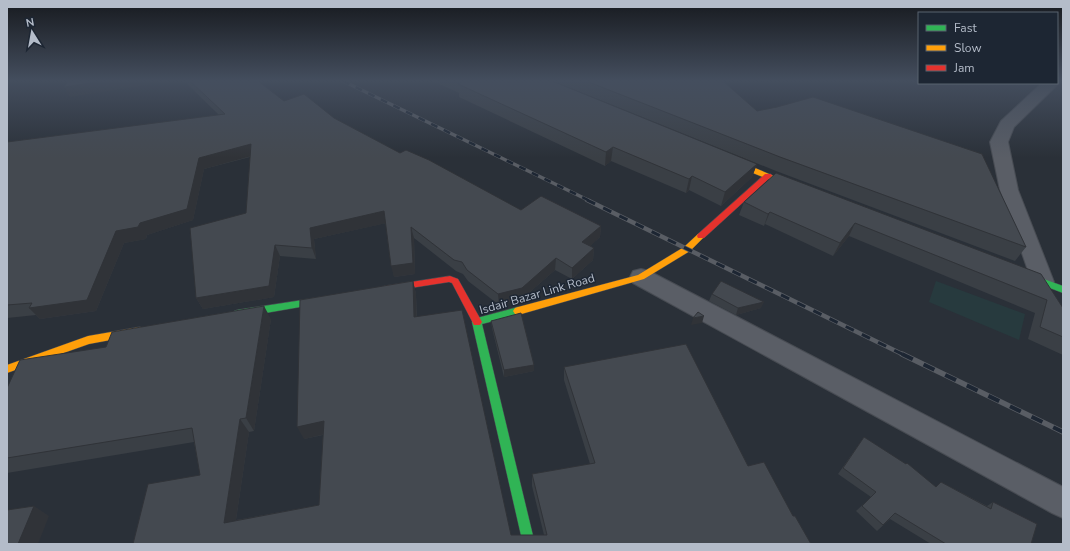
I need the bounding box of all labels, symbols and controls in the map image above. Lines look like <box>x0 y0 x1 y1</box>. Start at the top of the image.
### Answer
north arrow <box>12 12 52 52</box>
legend <box>918 12 1058 84</box>
text: N <box>25 15 36 31</box>
text: Fast <box>954 20 977 36</box>
text: Slow <box>954 40 982 56</box>
text: Jam <box>953 60 975 76</box>
street label: Isdair Bazar Link Road <box>478 270 596 318</box>

